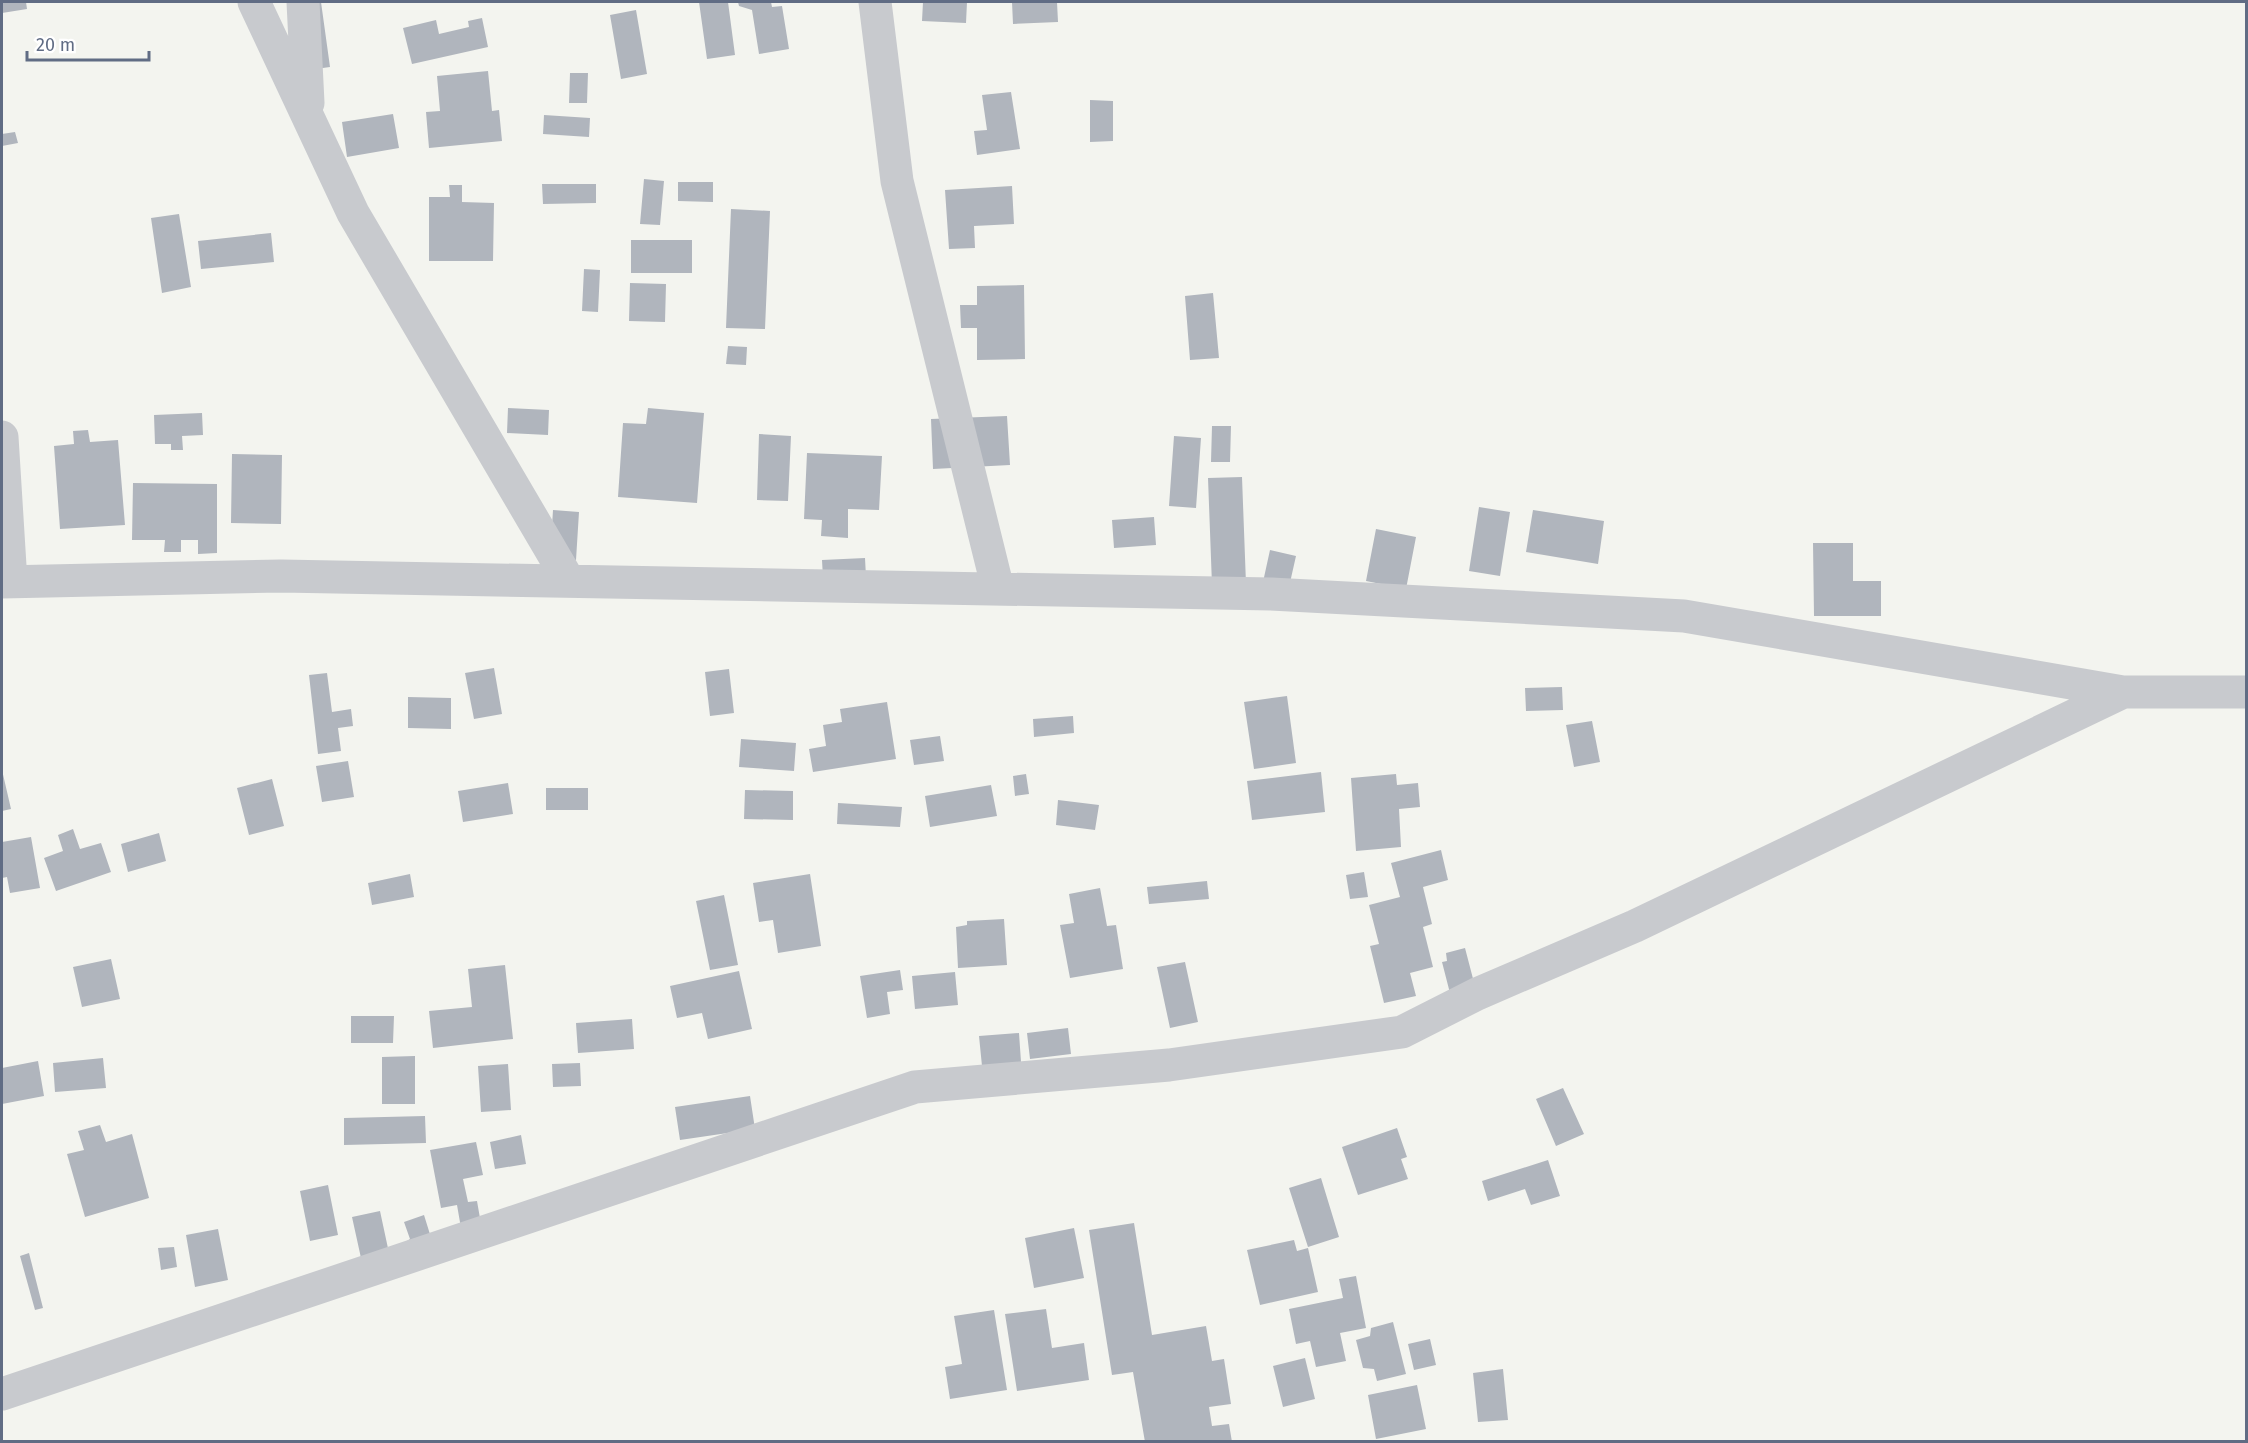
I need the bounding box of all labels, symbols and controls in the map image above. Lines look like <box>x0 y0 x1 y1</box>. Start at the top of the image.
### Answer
scale bar <box>27 24 148 62</box>
text: 20 m <box>36 34 75 56</box>

